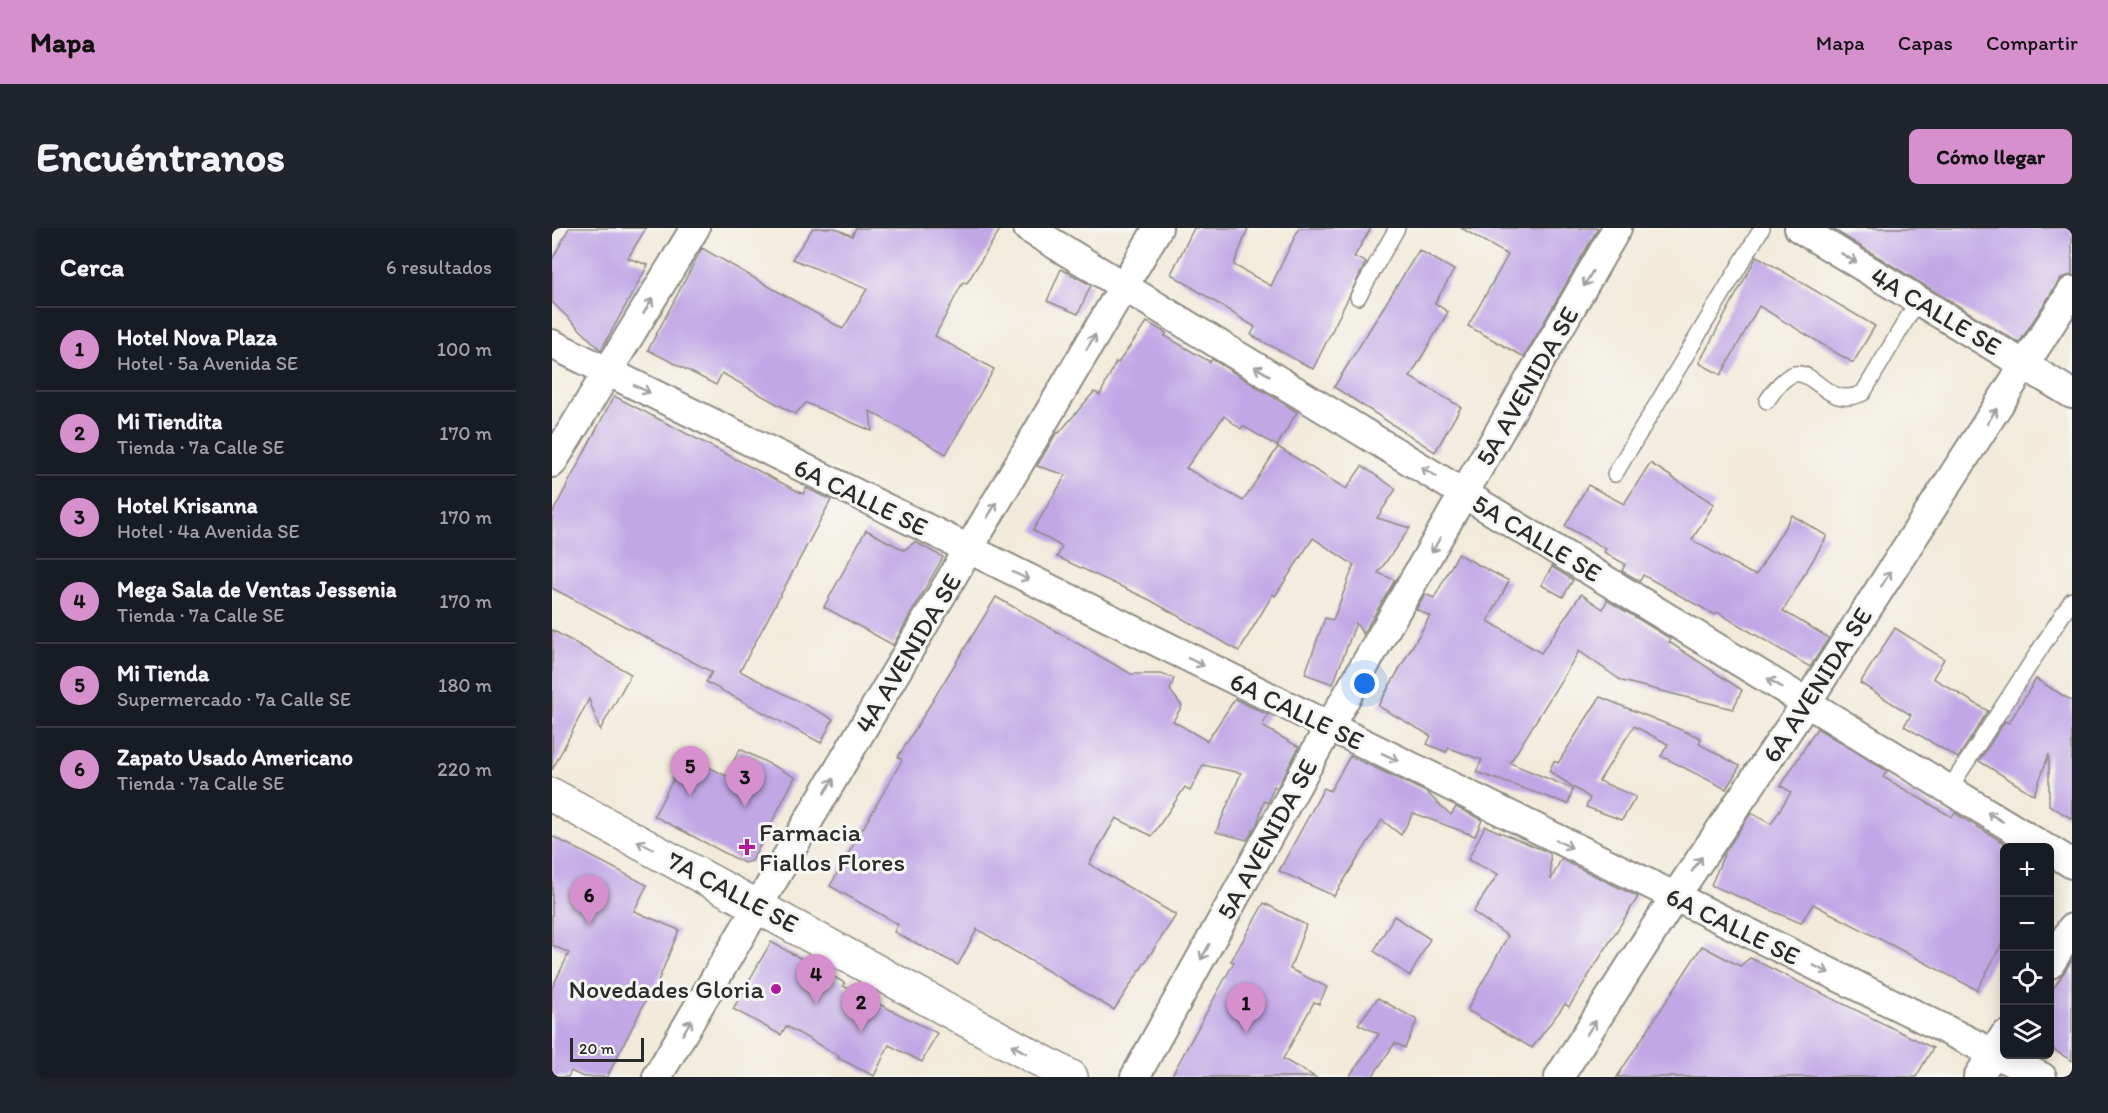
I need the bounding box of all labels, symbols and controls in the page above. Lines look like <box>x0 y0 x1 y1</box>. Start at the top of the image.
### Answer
text: Mapa <box>30 25 95 59</box>
text: Mapa <box>1816 30 1865 55</box>
text: Capas <box>1898 30 1953 55</box>
text: Compartir <box>1986 30 2078 55</box>
button: Cómo llegar <box>1909 129 2072 184</box>
text: Encuéntranos <box>36 131 285 182</box>
text: Cerca <box>60 251 124 283</box>
one-way arrow <box>1840 253 1857 265</box>
text: 6 resultados <box>386 255 492 279</box>
street label: 4A CALLE SE <box>1865 259 2007 363</box>
one-way arrow <box>1582 270 1594 287</box>
one-way arrow <box>642 298 654 315</box>
street label: 5A AVENIDA SE <box>1469 301 1585 471</box>
text: Hotel Nova Plaza <box>117 324 277 351</box>
one-way arrow <box>1085 334 1097 351</box>
text: 1 <box>75 337 84 361</box>
text: 100 m <box>437 337 492 361</box>
text: Hotel · 5a Avenida SE <box>117 351 298 375</box>
one-way arrow <box>1254 364 1271 376</box>
one-way arrow <box>633 383 651 395</box>
text: Mi Tiendita <box>117 408 222 435</box>
one-way arrow <box>1986 408 1998 424</box>
text: 2 <box>74 421 85 445</box>
text: 170 m <box>439 421 492 445</box>
text: Tienda · 7a Calle SE <box>117 435 284 459</box>
street label: 6A CALLE SE <box>789 451 933 543</box>
one-way arrow <box>1421 466 1438 478</box>
street label: 5A CALLE SE <box>1467 487 1607 589</box>
text: Hotel Krisanna <box>117 492 258 519</box>
one-way arrow <box>986 502 998 519</box>
text: 3 <box>74 505 85 529</box>
text: 170 m <box>439 505 492 529</box>
text: Hotel · 4a Avenida SE <box>117 519 300 543</box>
one-way arrow <box>1429 536 1441 553</box>
street label: 4A AVENIDA SE <box>848 567 968 739</box>
one-way arrow <box>1011 570 1029 582</box>
one-way arrow <box>1880 572 1892 588</box>
text: Mega Sala de Ventas Jessenia <box>117 576 397 603</box>
text: 4 <box>73 589 86 613</box>
text: 170 m <box>439 589 492 613</box>
street label: 6A AVENIDA SE <box>1755 601 1879 769</box>
text: Tienda · 7a Calle SE <box>117 603 284 627</box>
one-way arrow <box>1186 656 1204 668</box>
text: Mi Tienda <box>117 660 209 687</box>
street label: 6A CALLE SE <box>1225 665 1369 757</box>
your location <box>1350 669 1379 698</box>
text: 5 <box>74 673 85 697</box>
text: 180 m <box>438 673 492 697</box>
one-way arrow <box>1767 676 1784 688</box>
text: Supermercado · 7a Calle SE <box>117 687 351 711</box>
text: Zapato Usado Americano <box>117 744 353 771</box>
pin: 5 <box>670 746 710 796</box>
one-way arrow <box>1380 752 1398 764</box>
street label: 5A AVENIDA SE <box>1210 753 1324 925</box>
text: 6 <box>74 757 85 781</box>
text: 220 m <box>437 757 492 781</box>
pin: 3 <box>726 758 764 807</box>
text: Tienda · 7a Calle SE <box>117 771 284 795</box>
one-way arrow <box>823 778 835 795</box>
one-way arrow <box>1987 811 2004 823</box>
place label: Farmacia Fiallos Flores <box>759 816 905 878</box>
one-way arrow <box>1555 838 1573 850</box>
one-way arrow <box>637 839 654 851</box>
marker: Farmacia Fiallos Flores <box>740 840 754 854</box>
map controls <box>2000 843 2054 1059</box>
button: + <box>2000 843 2054 897</box>
street label: 7A CALLE SE <box>662 844 804 940</box>
one-way arrow <box>1691 856 1703 873</box>
pin: 6 <box>570 876 609 925</box>
street label: 6A CALLE SE <box>1661 880 1805 972</box>
button: − <box>2000 897 2054 951</box>
one-way arrow <box>1199 942 1210 960</box>
button: locate <box>2000 951 2054 1005</box>
pin: 4 <box>796 954 836 1004</box>
one-way arrow <box>1811 964 1829 976</box>
place label: Novedades Gloria <box>568 973 764 1005</box>
marker: Novedades Gloria <box>769 982 783 996</box>
pin: 2 <box>842 982 880 1032</box>
pin: 1 <box>1226 984 1266 1033</box>
button: layers <box>2000 1005 2054 1059</box>
one-way arrow <box>682 1018 693 1036</box>
one-way arrow <box>1585 1020 1597 1037</box>
scale bar <box>570 1035 644 1062</box>
text: 20 m <box>579 1039 614 1058</box>
one-way arrow <box>1011 1043 1029 1054</box>

